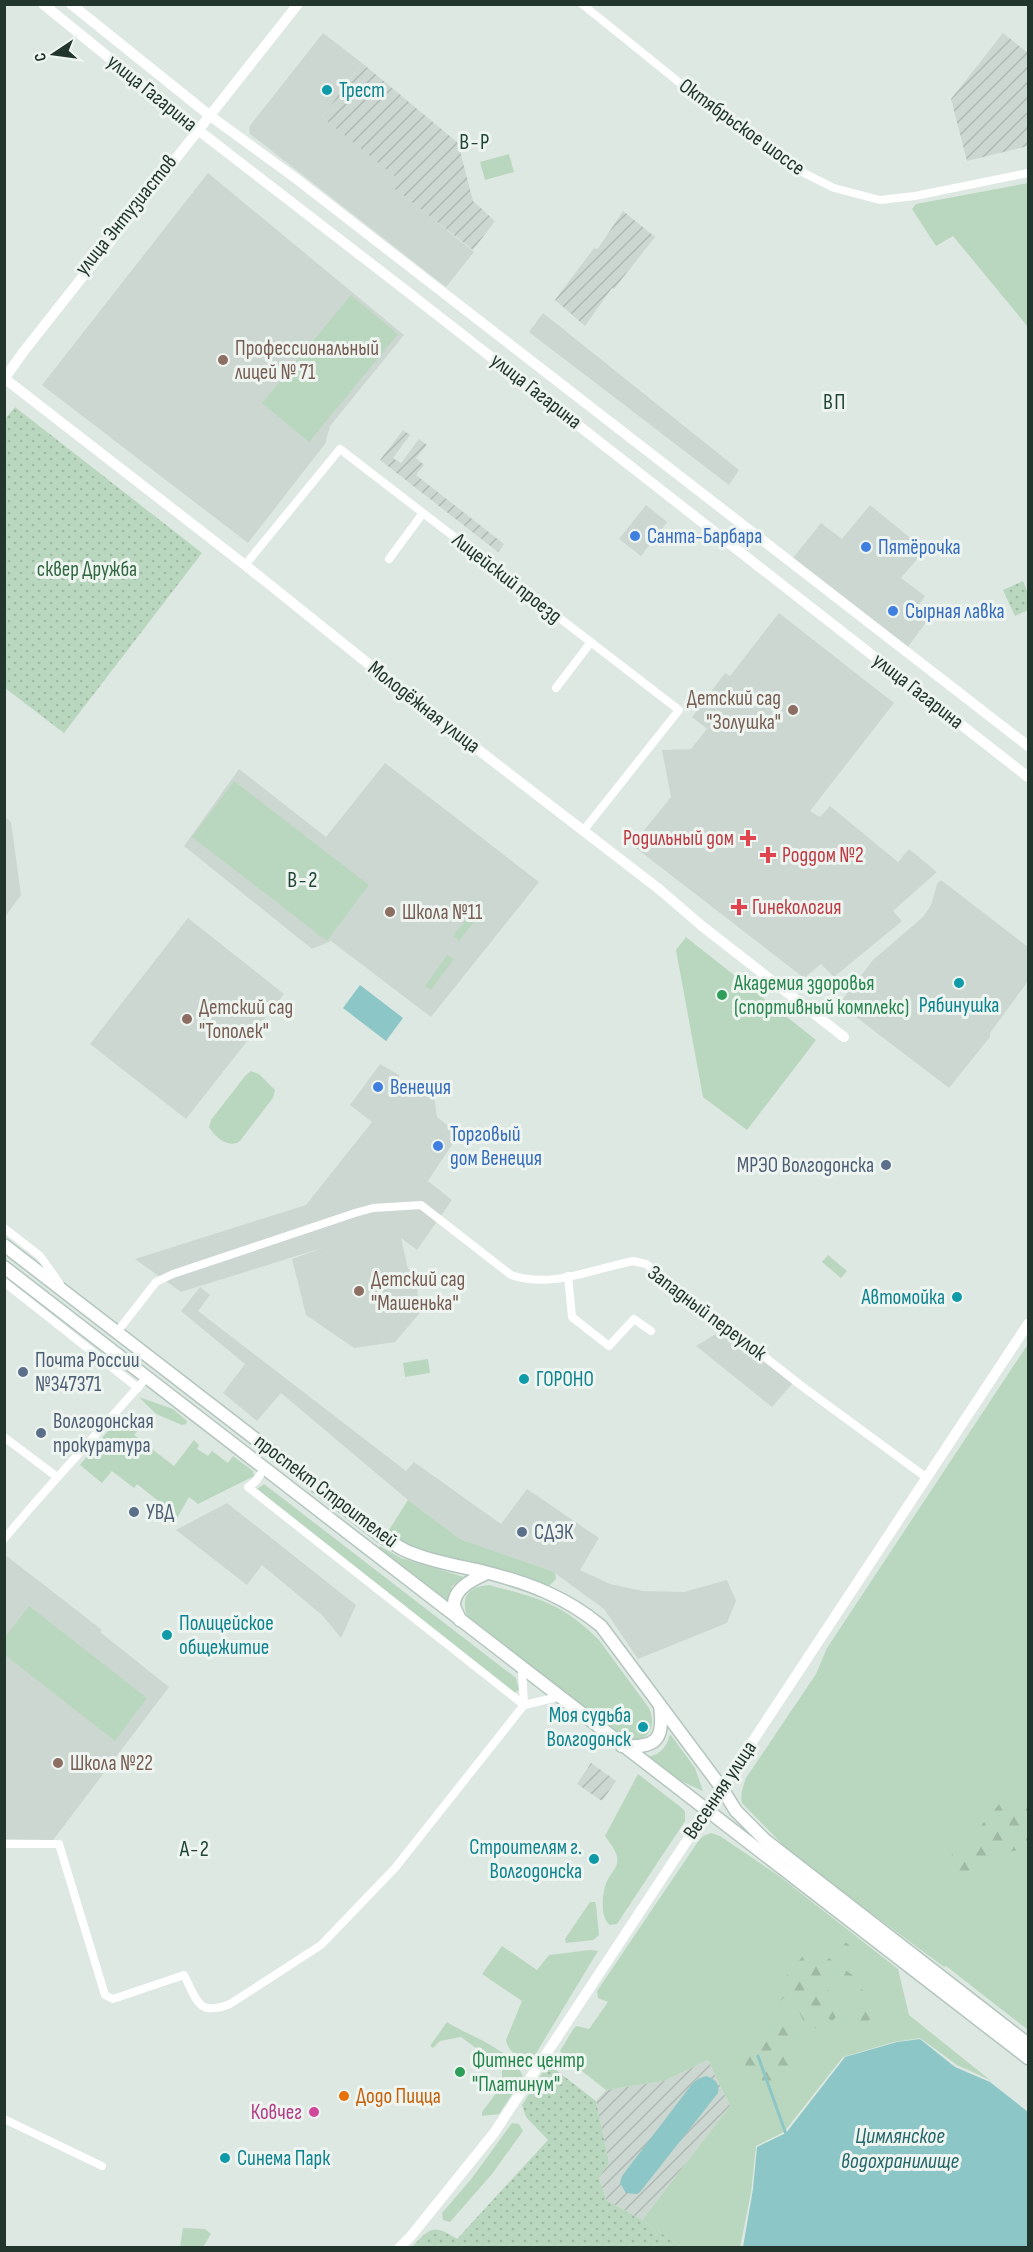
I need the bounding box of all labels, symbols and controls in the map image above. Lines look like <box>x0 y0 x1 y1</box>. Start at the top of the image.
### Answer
north arrow <box>24 24 84 84</box>
street label: улица Гагарина <box>102 49 202 137</box>
text: С <box>31 51 51 63</box>
street label: Октябрьское шоссе <box>674 73 810 181</box>
place label: Трест <box>339 78 385 103</box>
marker: Трест <box>320 83 334 97</box>
district label: В-Р <box>459 129 491 156</box>
street label: улица Энтузиастов <box>70 150 182 280</box>
place label: Профессиональный лицей № 71 <box>235 336 379 385</box>
street label: улица Гагарина <box>485 348 587 434</box>
marker: Профессиональный лицей № 71 <box>216 353 230 367</box>
district label: ВП <box>823 389 847 416</box>
place label: Санта-Барбара <box>647 524 762 549</box>
street label: Лицейский проезд <box>446 527 567 628</box>
marker: Санта-Барбара <box>628 529 642 543</box>
place label: Пятёрочка <box>878 535 961 560</box>
marker: Пятёрочка <box>859 540 873 554</box>
park label: сквер Дружба <box>37 557 137 582</box>
place label: Сырная лавка <box>905 599 1005 624</box>
marker: Сырная лавка <box>886 604 900 618</box>
street label: улица Гагарина <box>867 648 969 734</box>
street label: Молодёжная улица <box>363 656 485 758</box>
place label: Детский сад "Золушка" <box>687 686 781 735</box>
marker: Детский сад "Золушка" <box>786 703 800 717</box>
place label: Родильный дом <box>623 826 734 851</box>
marker: Родильный дом <box>739 829 757 847</box>
place label: Роддом №2 <box>782 843 864 868</box>
marker: Роддом №2 <box>759 846 777 864</box>
district label: В-2 <box>287 867 319 894</box>
place label: Гинекология <box>752 895 841 920</box>
marker: Гинекология <box>730 898 748 916</box>
place label: Школа №11 <box>402 900 483 925</box>
marker: Школа №11 <box>383 905 397 919</box>
place label: Академия здоровья (спортивный комплекс) <box>733 971 909 1020</box>
marker: Рябинушка <box>952 976 966 990</box>
marker: Академия здоровья (спортивный комплекс) <box>715 988 729 1002</box>
place label: Рябинушка <box>919 993 999 1018</box>
place label: Детский сад "Тополек" <box>199 995 293 1044</box>
marker: Детский сад "Тополек" <box>180 1012 194 1026</box>
place label: Венеция <box>390 1075 451 1100</box>
marker: Венеция <box>371 1080 385 1094</box>
place label: Торговый дом Венеция <box>450 1122 542 1171</box>
marker: Торговый дом Венеция <box>431 1139 445 1153</box>
place label: МРЭО Волгодонска <box>737 1153 874 1178</box>
marker: МРЭО Волгодонска <box>879 1158 893 1172</box>
street label: Западный переулок <box>643 1260 771 1366</box>
place label: Детский сад "Машенька" <box>371 1267 465 1316</box>
marker: Детский сад "Машенька" <box>352 1284 366 1298</box>
place label: Автомойка <box>861 1285 945 1310</box>
marker: Автомойка <box>950 1290 964 1304</box>
place label: Почта России №347371 <box>35 1348 140 1397</box>
marker: Почта России №347371 <box>16 1365 30 1379</box>
place label: ГОРОНО <box>536 1367 594 1392</box>
marker: ГОРОНО <box>517 1372 531 1386</box>
place label: Волгодонская прокуратура <box>53 1409 154 1458</box>
marker: Волгодонская прокуратура <box>34 1426 48 1440</box>
street label: проспект Строителей <box>249 1429 403 1553</box>
place label: УВД <box>146 1500 174 1525</box>
marker: УВД <box>127 1505 141 1519</box>
place label: СДЭК <box>534 1520 574 1545</box>
marker: СДЭК <box>515 1525 529 1539</box>
place label: Полицейское общежитие <box>179 1611 274 1660</box>
marker: Полицейское общежитие <box>160 1628 174 1642</box>
place label: Моя судьба Волгодонск <box>547 1703 631 1752</box>
marker: Моя судьба Волгодонск <box>636 1720 650 1734</box>
street label: Весенняя улица <box>678 1736 762 1844</box>
place label: Школа №22 <box>70 1751 153 1776</box>
marker: Школа №22 <box>51 1756 65 1770</box>
place label: Строителям г. Волгодонска <box>469 1835 582 1884</box>
district label: А-2 <box>179 1836 210 1863</box>
marker: Строителям г. Волгодонска <box>587 1852 601 1866</box>
place label: Фитнес центр "Платинум" <box>472 2048 585 2097</box>
marker: Фитнес центр "Платинум" <box>453 2065 467 2079</box>
place label: Додо Пицца <box>356 2084 441 2109</box>
marker: Додо Пицца <box>337 2089 351 2103</box>
place label: Ковчег <box>251 2100 302 2125</box>
marker: Ковчег <box>307 2105 321 2119</box>
water label: Цимлянское водохранилище <box>841 2123 960 2175</box>
place label: Синема Парк <box>237 2146 330 2171</box>
marker: Синема Парк <box>218 2151 232 2165</box>

